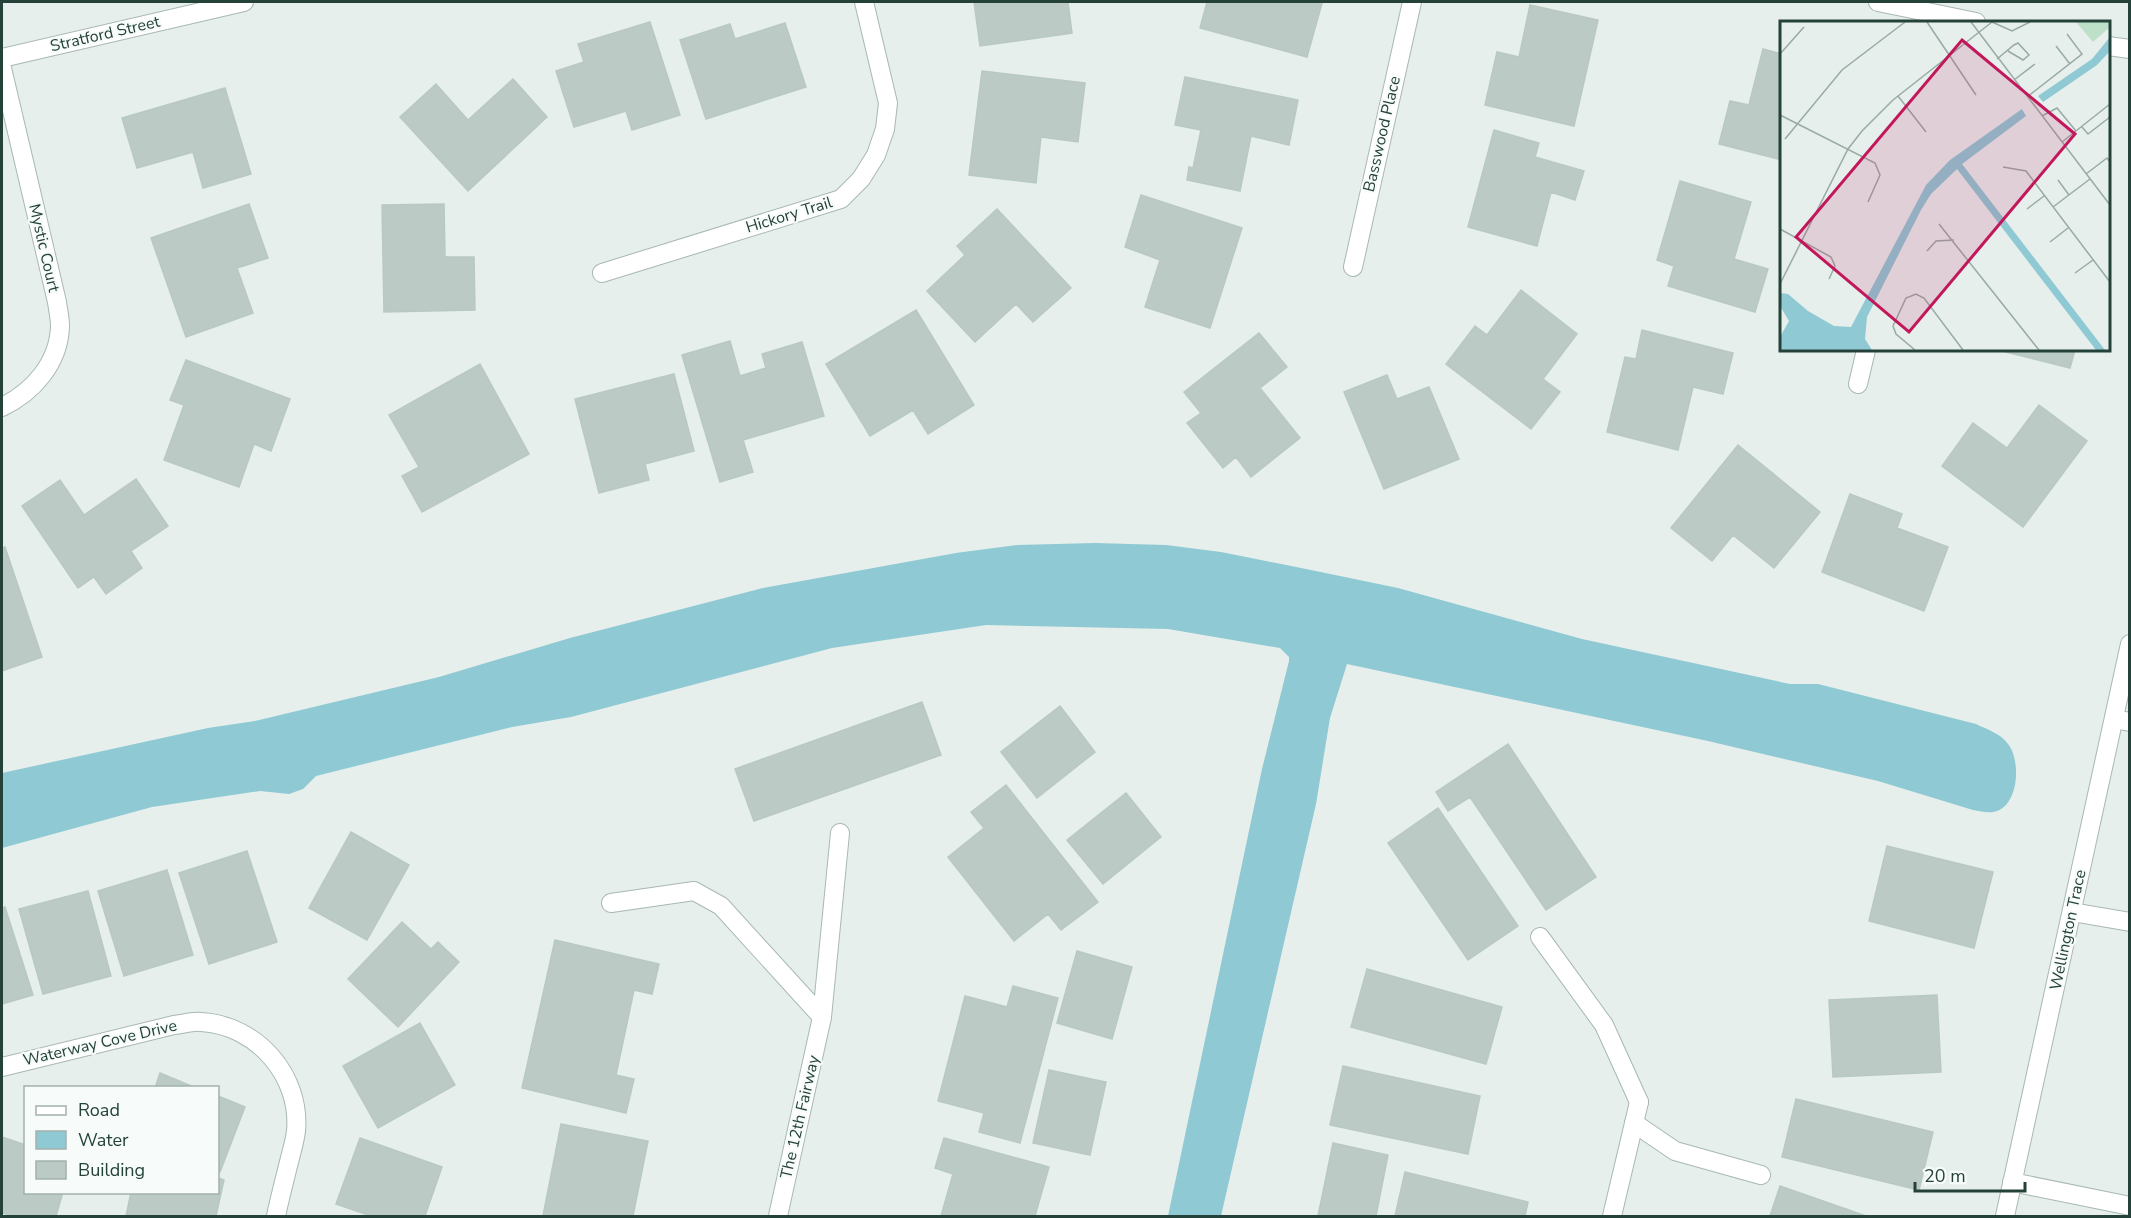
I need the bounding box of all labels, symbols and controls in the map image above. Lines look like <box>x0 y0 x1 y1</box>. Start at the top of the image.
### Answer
street label: Stratford Street <box>48 11 162 57</box>
inset map <box>1780 21 2110 351</box>
street label: Basswood Place <box>1358 74 1406 194</box>
street label: Hickory Trail <box>743 191 835 239</box>
street label: Mystic Court <box>23 202 65 295</box>
street label: Wellington Trace <box>2044 868 2092 992</box>
street label: Waterway Cove Drive <box>21 1015 179 1071</box>
street label: The 12th Fairway <box>775 1052 825 1181</box>
legend <box>24 1086 219 1194</box>
text: Road <box>78 1098 120 1122</box>
text: Water <box>78 1128 129 1152</box>
scale bar <box>1915 1155 2024 1193</box>
text: Building <box>78 1158 145 1182</box>
text: 20 m <box>1924 1164 1966 1188</box>

